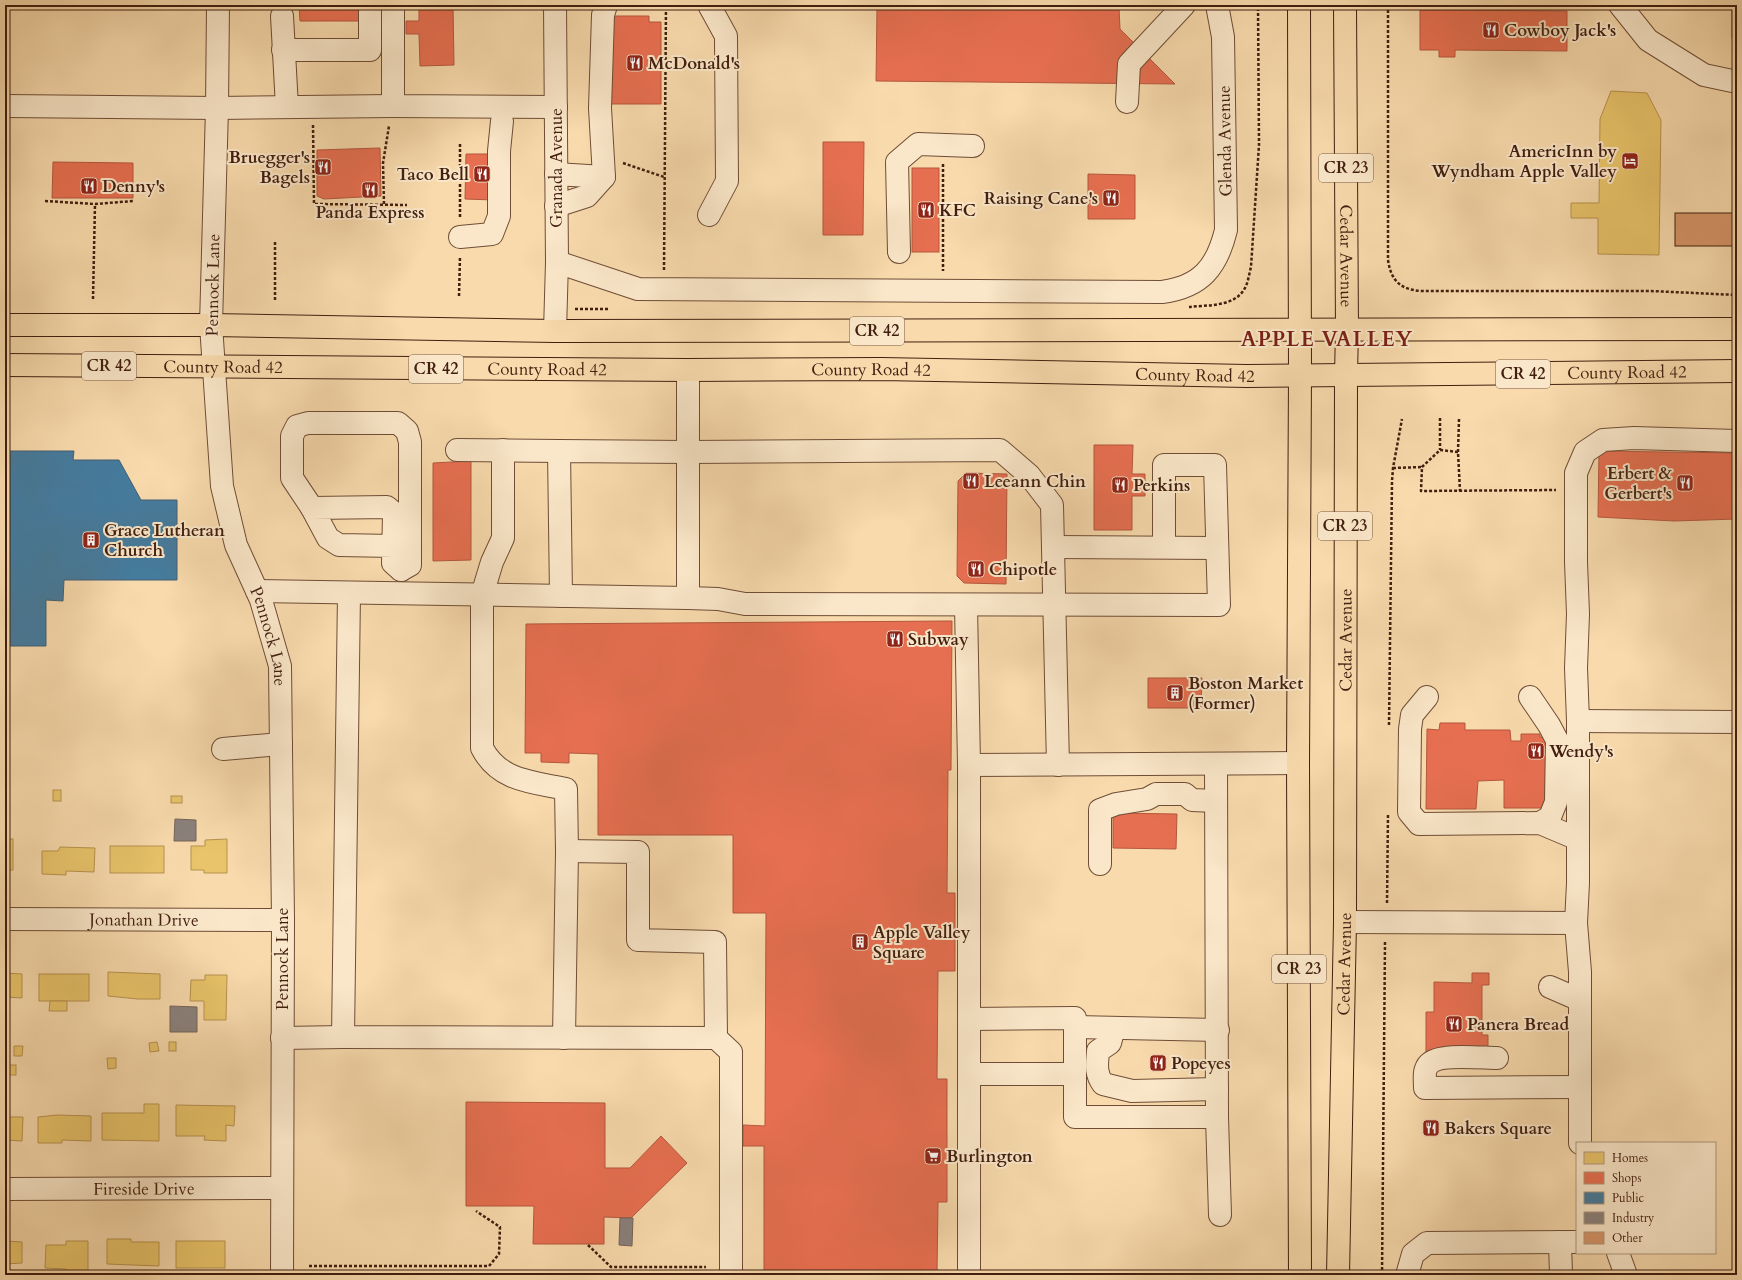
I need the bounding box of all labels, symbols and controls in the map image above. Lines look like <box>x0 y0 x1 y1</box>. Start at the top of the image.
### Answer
place label: Cowboy Jack's <box>1504 19 1616 42</box>
restaurant icon: Cowboy Jack's <box>1481 20 1501 40</box>
place label: McDonald's <box>648 52 740 75</box>
restaurant icon: McDonald's <box>625 53 645 73</box>
street label: Glenda Avenue <box>1213 85 1237 197</box>
street label: Granada Avenue <box>545 108 568 228</box>
place label: AmericInn by Wyndham Apple Valley <box>1430 140 1617 183</box>
place label: Bruegger's Bagels <box>229 146 310 189</box>
hotel icon: AmericInn by Wyndham Apple Valley <box>1620 151 1640 171</box>
road number: CR 23 <box>1319 154 1373 182</box>
restaurant icon: Bruegger's Bagels <box>313 157 333 177</box>
place label: Taco Bell <box>397 163 469 186</box>
restaurant icon: Taco Bell <box>472 164 492 184</box>
place label: Denny's <box>102 175 165 198</box>
restaurant icon: Denny's <box>79 176 99 196</box>
restaurant icon: Panda Express <box>360 180 380 200</box>
place label: Raising Cane's <box>984 187 1098 210</box>
restaurant icon: Raising Cane's <box>1101 188 1121 208</box>
place label: KFC <box>939 199 976 222</box>
restaurant icon: KFC <box>916 200 936 220</box>
place label: Panda Express <box>315 201 425 224</box>
street label: Cedar Avenue <box>1335 204 1358 308</box>
street label: Pennock Lane <box>201 233 225 337</box>
road number: CR 42 <box>850 317 904 345</box>
district label: APPLE VALLEY <box>1241 325 1413 354</box>
road number: CR 42 <box>82 352 136 380</box>
street label: County Road 42 <box>163 355 283 379</box>
road number: CR 42 <box>409 355 463 383</box>
street label: County Road 42 <box>487 357 607 381</box>
street label: County Road 42 <box>811 357 931 381</box>
road number: CR 42 <box>1496 360 1550 388</box>
street label: County Road 42 <box>1567 360 1687 384</box>
street label: County Road 42 <box>1135 362 1255 388</box>
place label: Erbert & Gerbert's <box>1604 462 1672 505</box>
place label: Leeann Chin <box>984 470 1086 493</box>
restaurant icon: Leeann Chin <box>961 471 981 491</box>
restaurant icon: Erbert & Gerbert's <box>1675 473 1695 493</box>
place label: Perkins <box>1133 474 1190 497</box>
restaurant icon: Perkins <box>1110 475 1130 495</box>
road number: CR 23 <box>1318 512 1372 540</box>
place label: Grace Lutheran Church <box>104 519 225 562</box>
building icon: Grace Lutheran Church <box>81 530 101 550</box>
place label: Chipotle <box>989 558 1057 581</box>
restaurant icon: Chipotle <box>966 559 986 579</box>
street label: Pennock Lane <box>245 583 292 686</box>
street label: Cedar Avenue <box>1334 588 1357 692</box>
place label: Subway <box>908 628 969 651</box>
restaurant icon: Subway <box>885 629 905 649</box>
place label: Boston Market (Former) <box>1188 672 1303 715</box>
building icon: Boston Market (Former) <box>1165 683 1185 703</box>
place label: Wendy's <box>1548 740 1613 763</box>
restaurant icon: Wendy's <box>1526 741 1546 761</box>
street label: Jonathan Drive <box>86 908 199 931</box>
street label: Pennock Lane <box>271 908 294 1010</box>
street label: Cedar Avenue <box>1332 912 1357 1016</box>
place label: Apple Valley Square <box>873 921 971 964</box>
building icon: Apple Valley Square <box>850 932 870 952</box>
road number: CR 23 <box>1272 955 1326 983</box>
place label: Panera Bread <box>1467 1013 1569 1036</box>
restaurant icon: Panera Bread <box>1444 1014 1464 1034</box>
place label: Popeyes <box>1171 1052 1231 1075</box>
restaurant icon: Popeyes <box>1148 1053 1168 1073</box>
place label: Bakers Square <box>1444 1117 1552 1140</box>
restaurant icon: Bakers Square <box>1421 1118 1441 1138</box>
legend <box>1576 1142 1716 1254</box>
place label: Burlington <box>946 1145 1033 1168</box>
supermarket icon: Burlington <box>923 1146 943 1166</box>
text: Homes <box>1612 1150 1648 1166</box>
text: Shops <box>1612 1170 1641 1186</box>
street label: Fireside Drive <box>93 1177 195 1200</box>
text: Public <box>1612 1190 1645 1206</box>
text: Industry <box>1612 1210 1655 1226</box>
text: Other <box>1612 1230 1643 1246</box>

